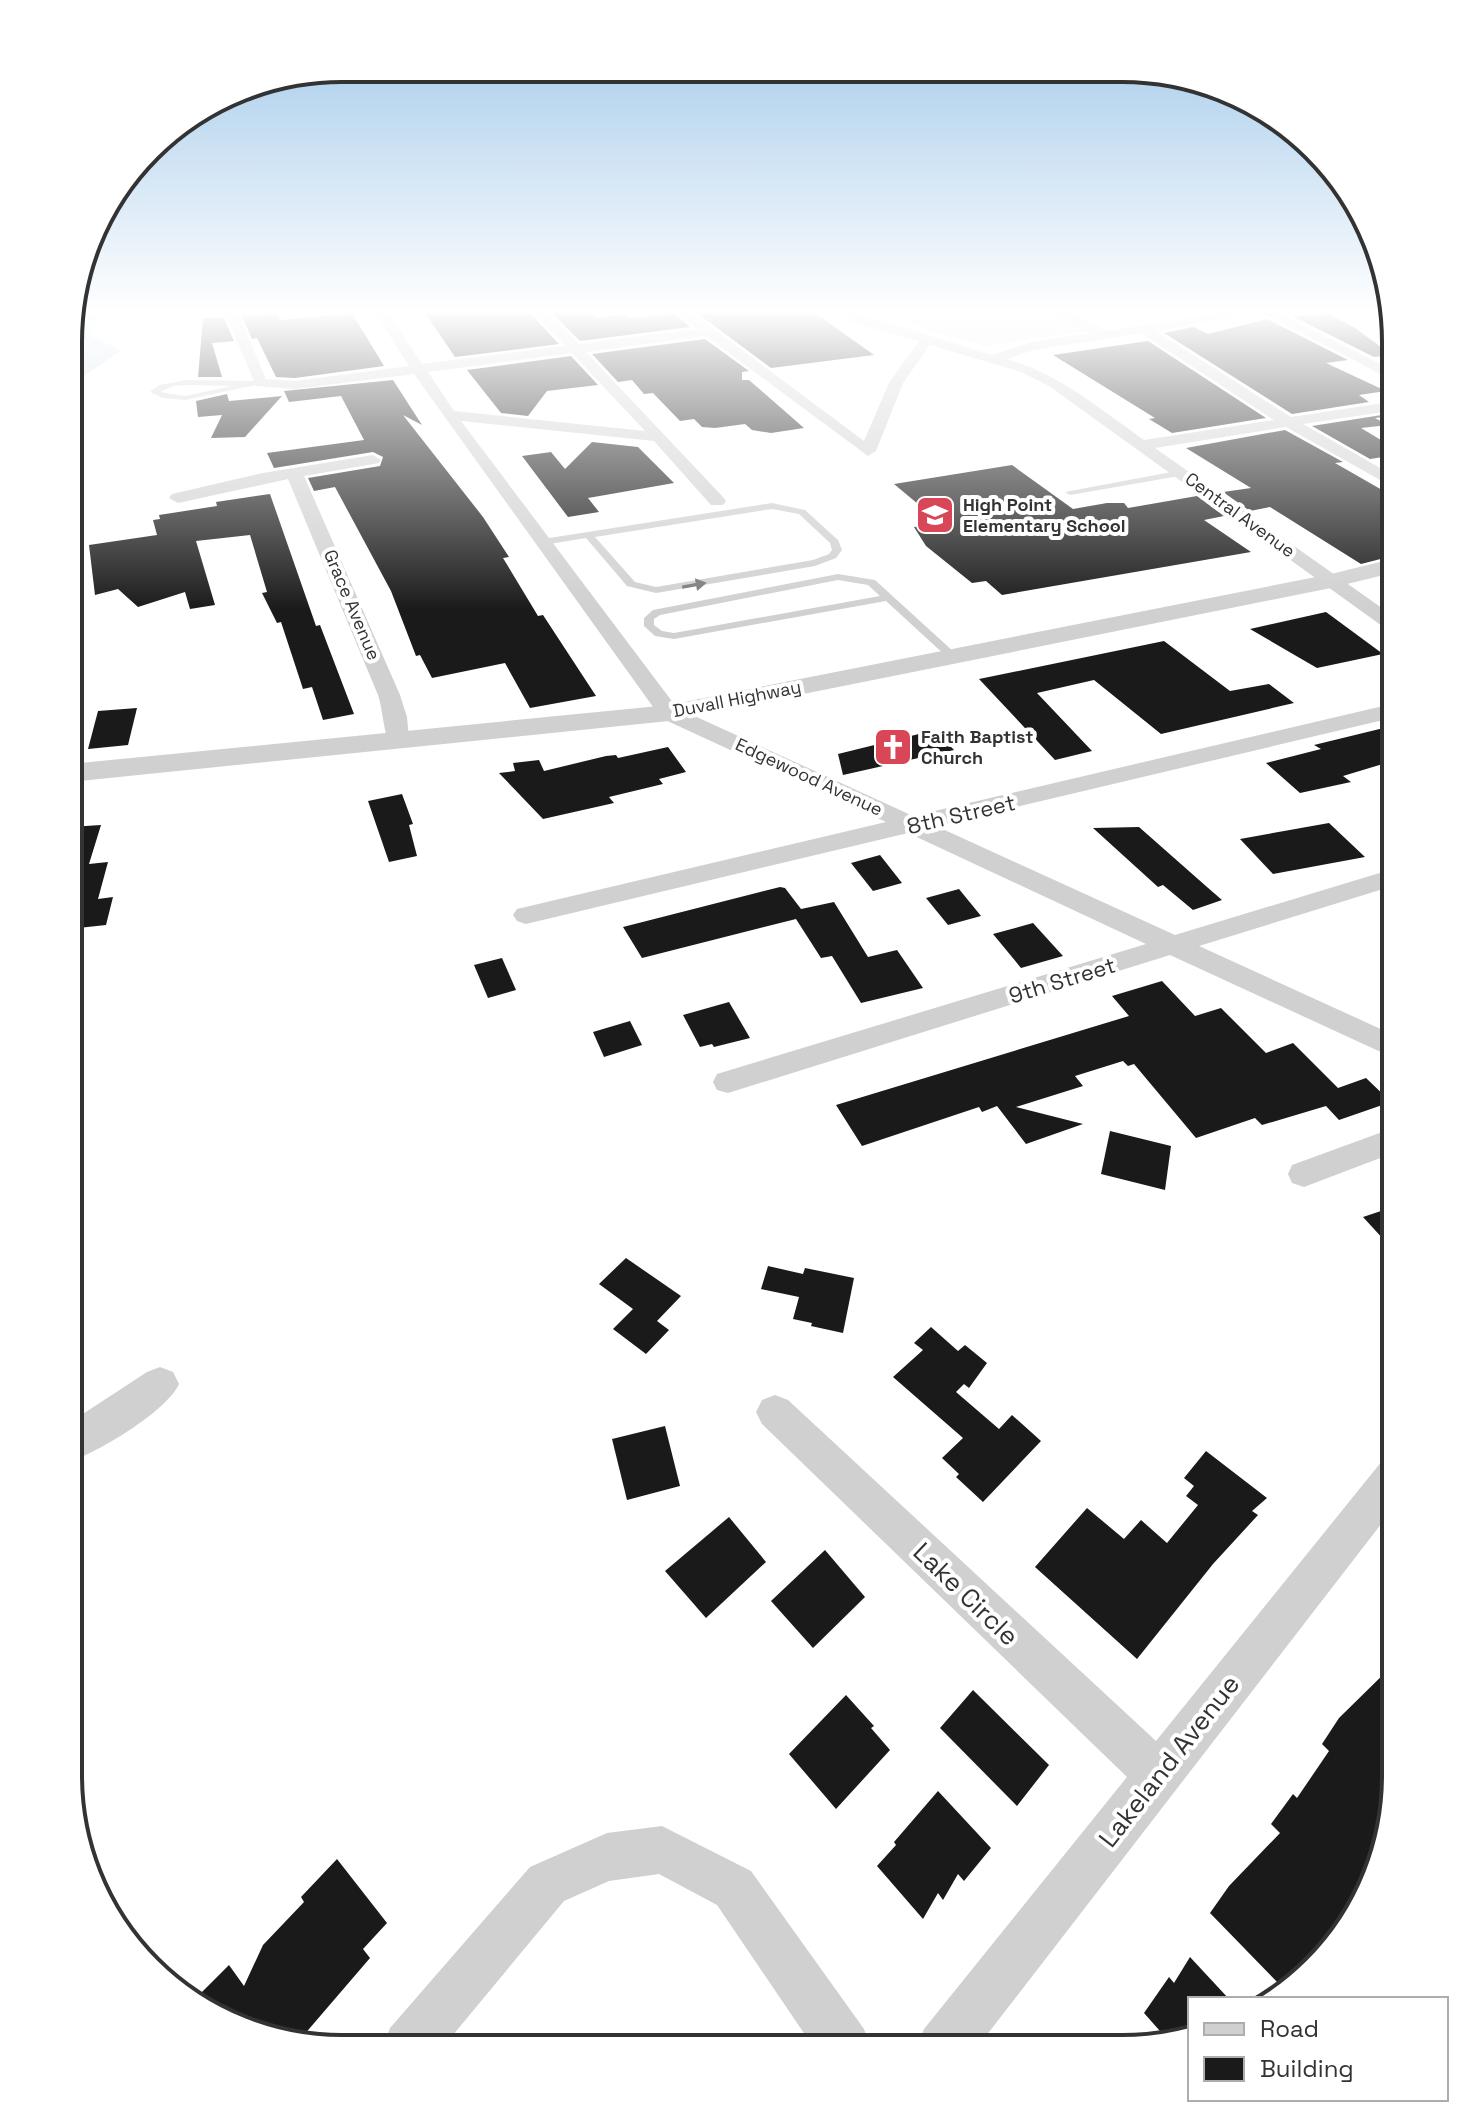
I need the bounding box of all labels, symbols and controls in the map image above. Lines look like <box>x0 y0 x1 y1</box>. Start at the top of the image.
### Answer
street label: Central Avenue <box>1181 467 1300 562</box>
place label: High Point Elementary School <box>963 493 1126 537</box>
school or university icon: High Point Elementary School <box>914 494 956 536</box>
street label: Grace Avenue <box>319 546 386 664</box>
one-way arrow <box>682 578 707 590</box>
street label: Duvall Highway <box>671 675 803 722</box>
place label: Faith Baptist Church <box>921 725 1034 769</box>
church icon: Faith Baptist Church <box>872 726 914 768</box>
street label: Edgewood Avenue <box>732 732 886 821</box>
street label: 8th Street <box>904 788 1018 840</box>
street label: 9th Street <box>1005 951 1119 1009</box>
street label: Lake Circle <box>906 1535 1026 1653</box>
street label: Lakeland Avenue <box>1091 1668 1247 1854</box>
legend <box>1188 1997 1448 2101</box>
text: Road <box>1260 2013 1319 2044</box>
text: Building <box>1260 2053 1354 2084</box>

